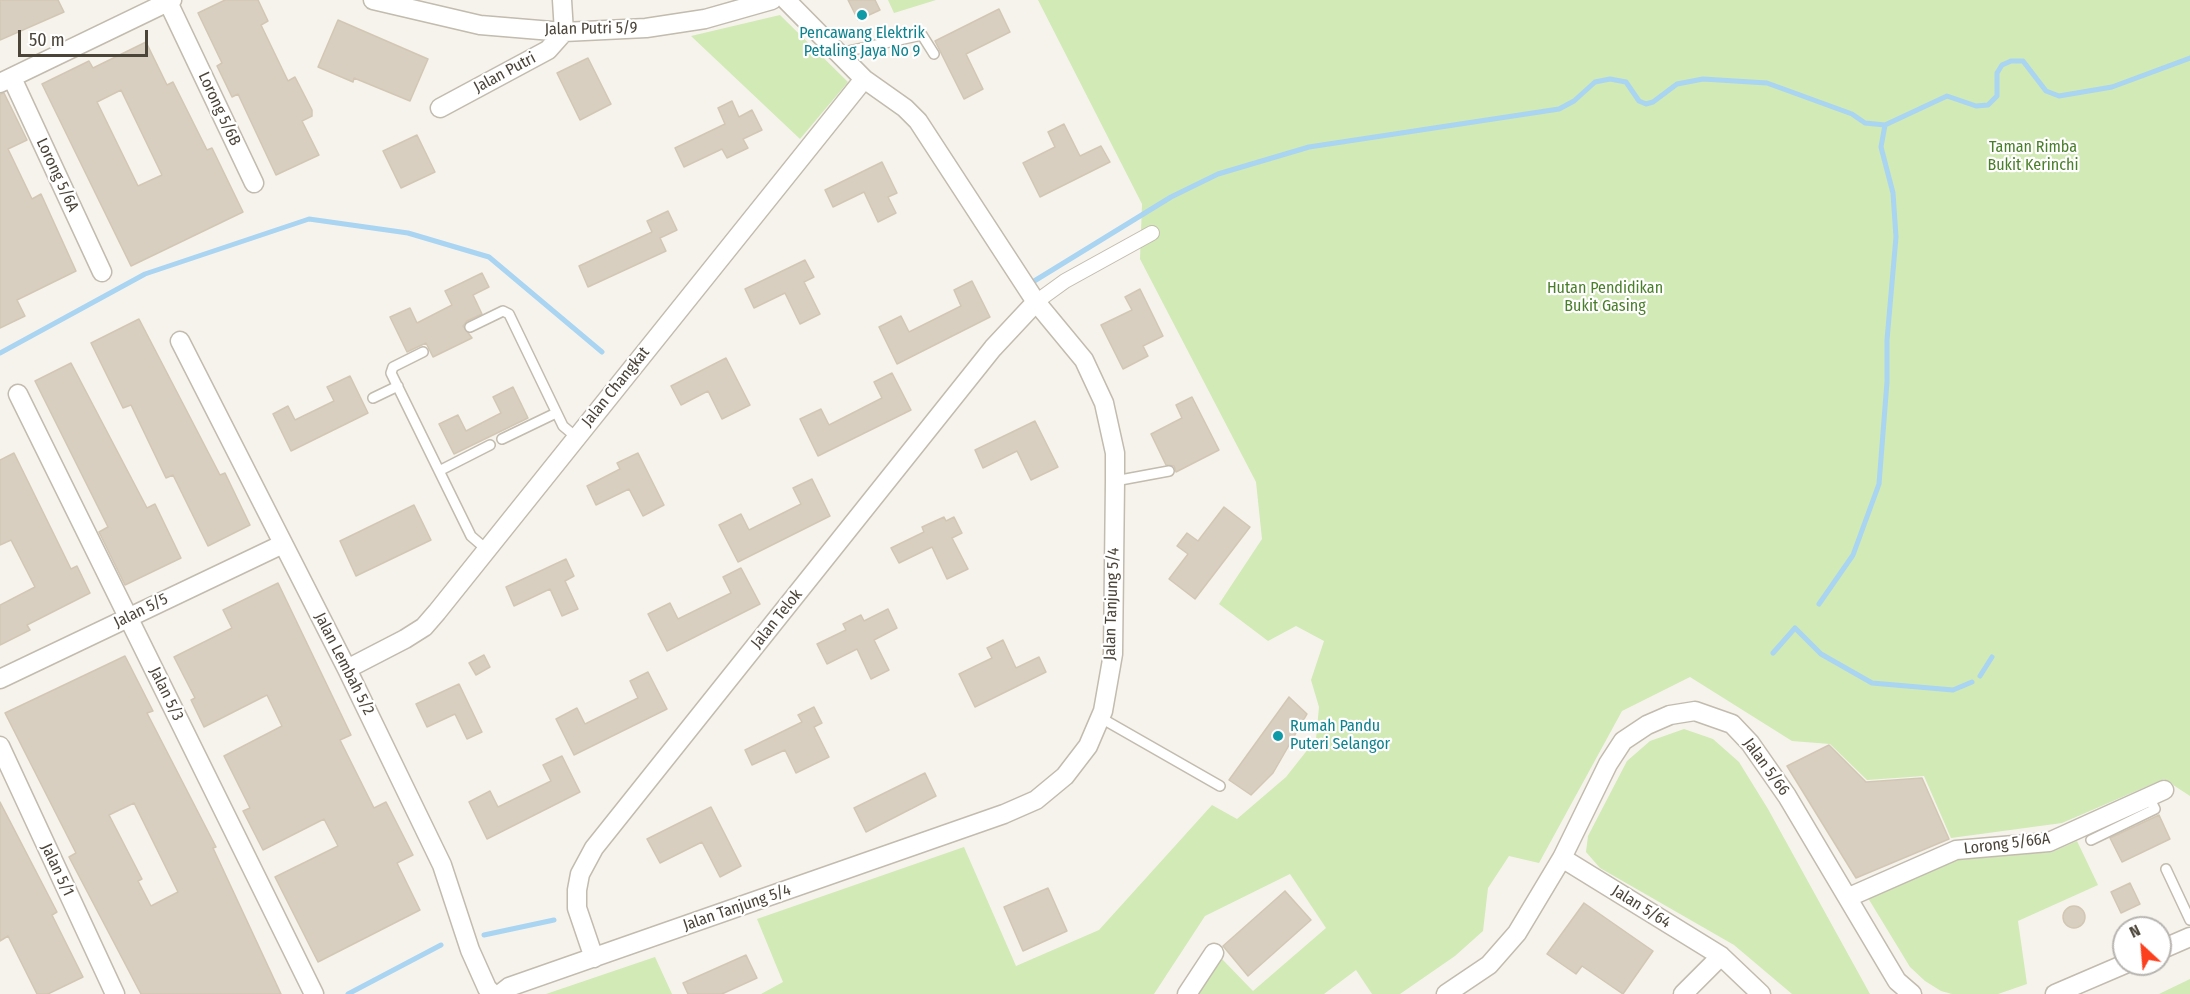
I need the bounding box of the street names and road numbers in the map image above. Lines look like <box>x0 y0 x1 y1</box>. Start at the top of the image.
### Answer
street label: Jalan Putri 5/9 <box>544 19 638 39</box>
street label: Jalan Putri <box>471 49 539 97</box>
street label: Lorong 5/6B <box>194 69 244 149</box>
street label: Lorong 5/6A <box>32 135 82 215</box>
street label: Jalan Changkat <box>578 343 654 431</box>
street label: Jalan Tanjung 5/4 <box>1100 547 1124 661</box>
street label: Jalan Telok <box>747 585 807 653</box>
street label: Jalan 5/5 <box>111 590 171 632</box>
street label: Jalan Lembah 5/2 <box>310 610 378 718</box>
street label: Jalan 5/3 <box>145 664 187 724</box>
street label: Jalan 5/66 <box>1739 735 1793 799</box>
street label: Lorong 5/66A <box>1963 829 2051 859</box>
street label: Jalan 5/1 <box>36 841 78 899</box>
street label: Jalan Tanjung 5/4 <box>681 881 793 935</box>
street label: Jalan 5/64 <box>1608 881 1674 933</box>

